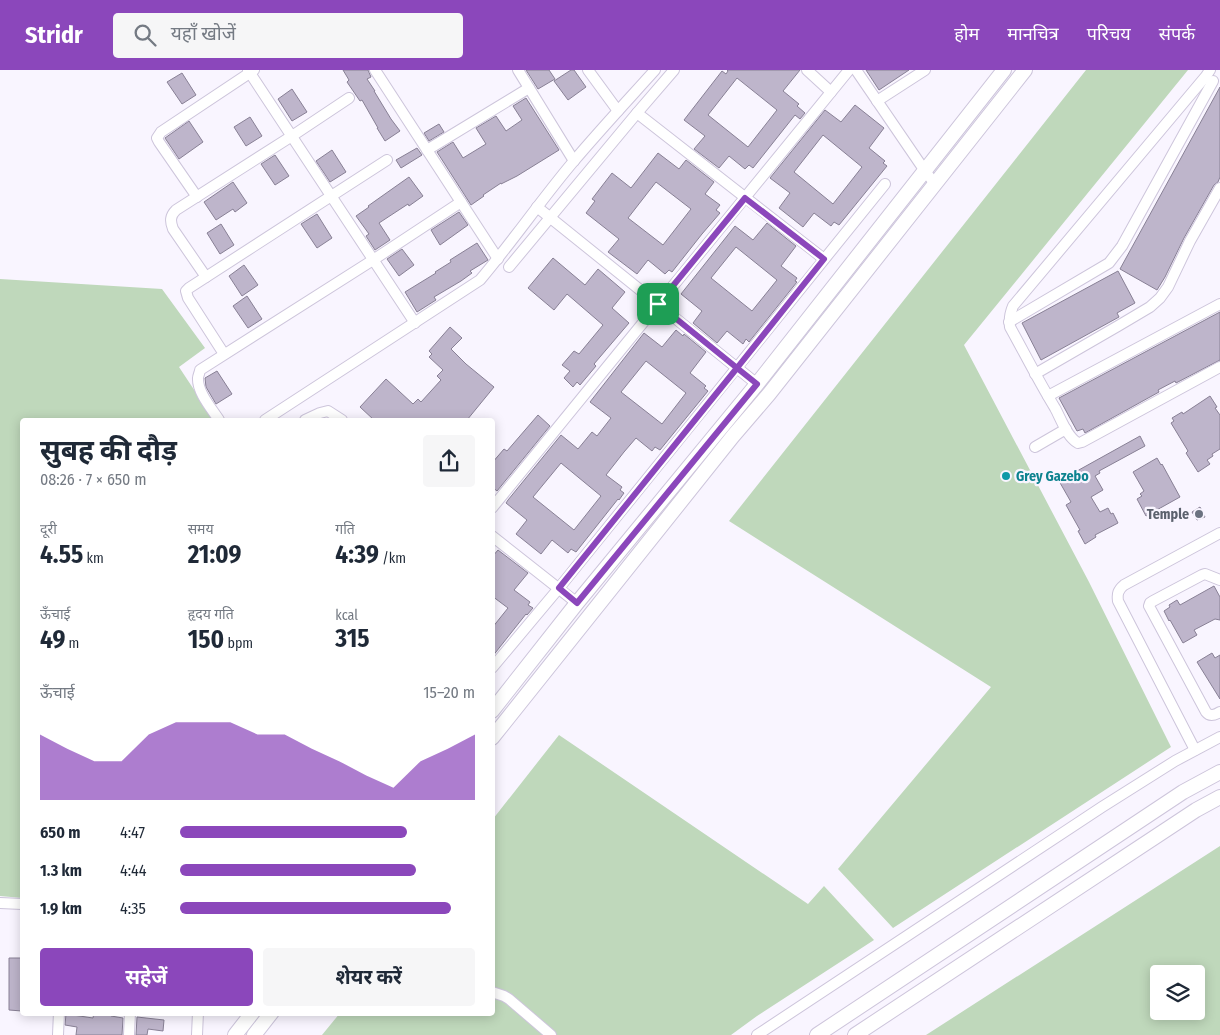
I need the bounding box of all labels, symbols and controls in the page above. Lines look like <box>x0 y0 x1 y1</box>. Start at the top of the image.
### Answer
search box <box>113 13 463 58</box>
text: Stridr <box>25 21 83 49</box>
icon: search <box>131 21 159 49</box>
text: यहाँ खोजें <box>171 22 236 45</box>
text: होम <box>954 23 979 45</box>
text: मानचित्र <box>1007 23 1059 45</box>
text: परिचय <box>1087 23 1131 45</box>
text: संपर्क <box>1159 23 1195 45</box>
pin <box>637 283 679 325</box>
icon: arrive <box>644 290 672 318</box>
text: सुबह की दौड़ <box>40 434 177 467</box>
button: share <box>423 435 475 487</box>
place label: Grey Gazebo <box>1016 468 1089 485</box>
text: 08:26 · 7 × 650 m <box>40 470 146 489</box>
marker: Grey Gazebo <box>1000 470 1012 482</box>
place label: Temple <box>1147 506 1189 523</box>
marker: Temple <box>1193 508 1205 520</box>
text: दूरी <box>40 521 57 538</box>
text: समय <box>188 521 214 538</box>
text: गति <box>335 521 355 538</box>
text: 4.55 <box>40 540 83 570</box>
text: 21:09 <box>188 540 241 570</box>
text: 4:39 <box>335 540 379 570</box>
text: km <box>83 550 104 567</box>
text: /km <box>379 550 406 567</box>
text: ऊँचाई <box>40 606 70 623</box>
text: हृदय गति <box>188 606 234 623</box>
text: kcal <box>335 607 358 624</box>
text: 315 <box>335 624 370 654</box>
text: 49 <box>40 625 65 655</box>
text: 150 <box>188 625 224 655</box>
text: m <box>65 635 79 652</box>
text: bpm <box>224 635 253 652</box>
text: ऊँचाई <box>40 683 75 702</box>
text: 15–20 m <box>423 683 475 702</box>
text: 650 m <box>40 823 80 842</box>
text: 4:47 <box>120 823 145 842</box>
text: 1.3 km <box>40 861 82 880</box>
text: 4:44 <box>120 861 147 880</box>
text: 1.9 km <box>40 899 82 918</box>
text: 4:35 <box>120 899 146 918</box>
button: सहेजें <box>40 948 253 1006</box>
button: शेयर करें <box>263 948 475 1006</box>
map controls <box>1150 965 1205 1020</box>
button: layers <box>1150 965 1205 1020</box>

